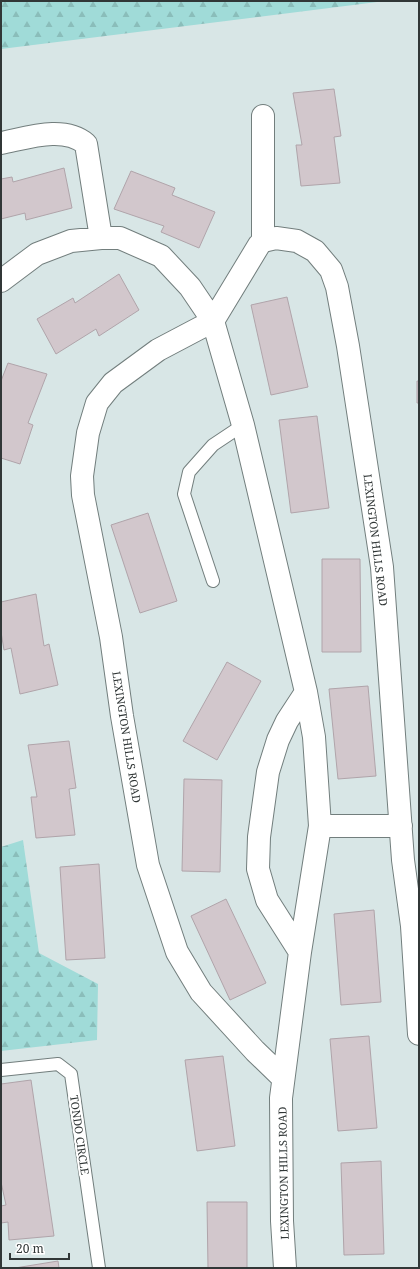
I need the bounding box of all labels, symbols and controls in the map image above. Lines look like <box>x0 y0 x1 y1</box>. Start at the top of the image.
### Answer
street label: LEXINGTON HILLS ROAD <box>360 473 392 607</box>
street label: LEXINGTON HILLS ROAD <box>109 670 145 804</box>
street label: TONDO CIRCLE <box>67 1094 93 1176</box>
street label: LEXINGTON HILLS ROAD <box>274 1106 292 1240</box>
scale bar <box>10 1235 69 1261</box>
text: 20 m <box>16 1240 44 1257</box>

